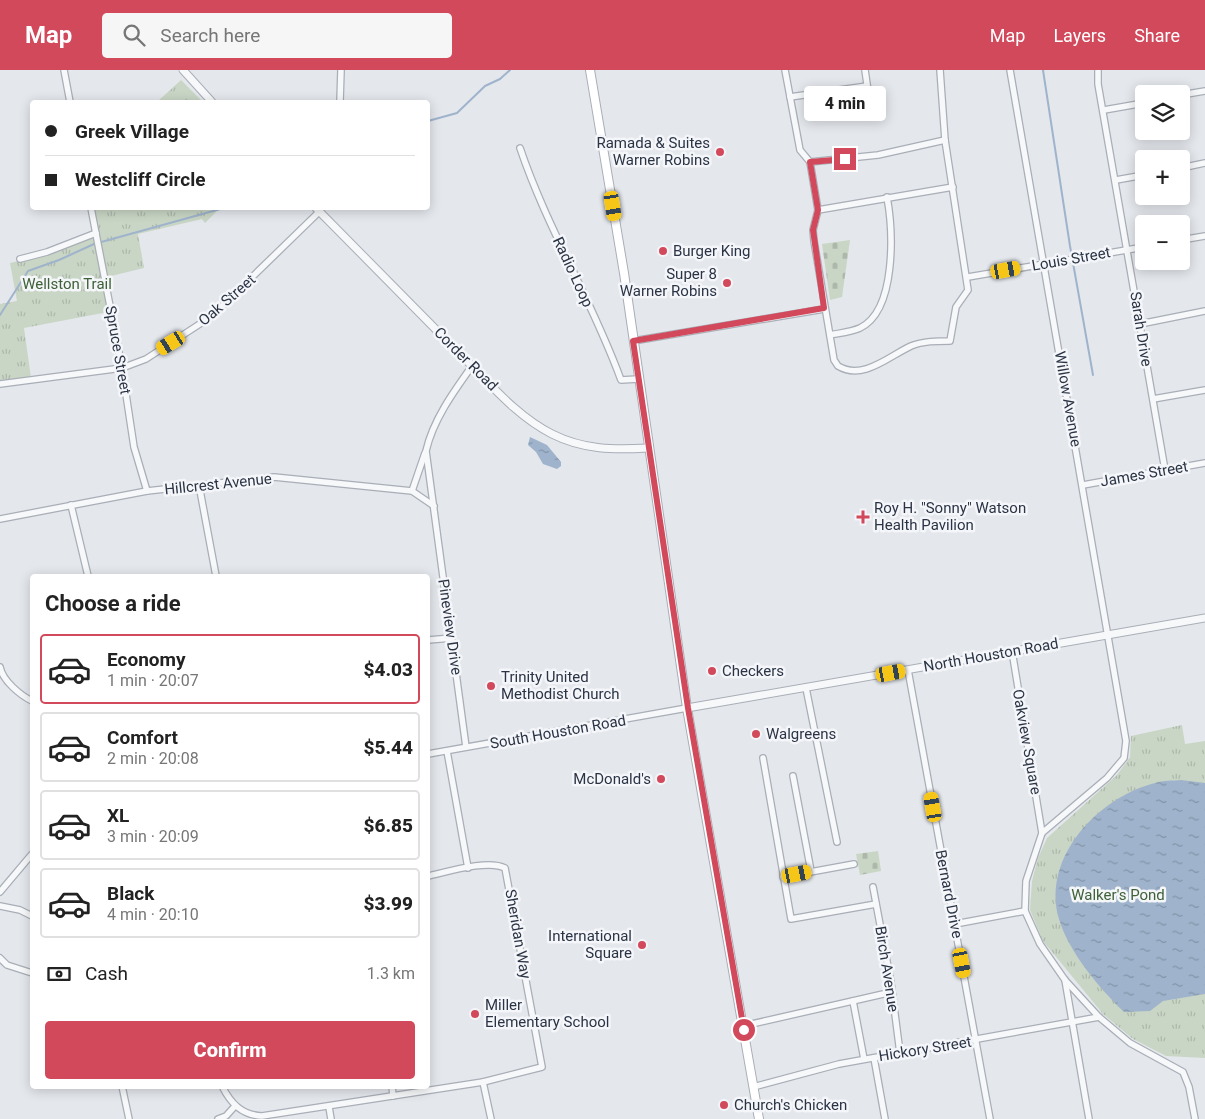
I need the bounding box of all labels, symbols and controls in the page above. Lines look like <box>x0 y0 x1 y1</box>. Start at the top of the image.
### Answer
search box <box>102 13 452 58</box>
text: Map <box>25 21 72 49</box>
icon: search <box>120 21 148 49</box>
text: Search here <box>160 24 260 47</box>
text: Map <box>990 25 1025 46</box>
text: Layers <box>1053 25 1106 46</box>
text: Share <box>1134 25 1180 46</box>
map controls <box>1135 85 1190 270</box>
button: layers <box>1135 85 1190 140</box>
callout: 4 min <box>804 87 886 122</box>
text: 4 min <box>825 94 865 113</box>
text: Greek Village <box>75 120 189 143</box>
place label: Ramada & Suites Warner Robins <box>596 134 710 169</box>
marker: Ramada & Suites Warner Robins <box>714 146 726 158</box>
route end <box>834 148 856 170</box>
button: + <box>1135 150 1190 205</box>
text: Westcliff Circle <box>75 168 206 191</box>
car <box>603 190 622 222</box>
button: − <box>1135 215 1190 270</box>
street label: Radio Loop <box>549 234 597 310</box>
place label: Burger King <box>673 242 751 260</box>
street label: Louis Street <box>1030 243 1112 275</box>
marker: Burger King <box>657 245 669 257</box>
car <box>989 260 1022 280</box>
place label: Super 8 Warner Robins <box>620 265 717 300</box>
street label: Oak Street <box>195 270 259 330</box>
park label: Wellston Trail <box>22 275 112 293</box>
marker: Super 8 Warner Robins <box>721 277 733 289</box>
street label: Sarah Drive <box>1126 290 1156 368</box>
street label: Spruce Street <box>101 304 135 396</box>
street label: Corder Road <box>430 323 502 395</box>
car <box>154 329 187 357</box>
street label: Willow Avenue <box>1051 350 1085 448</box>
street label: James Street <box>1099 457 1189 491</box>
street label: Hillcrest Avenue <box>163 469 273 499</box>
place label: Roy H. "Sonny" Watson Health Pavilion <box>874 499 1026 534</box>
marker: Roy H. "Sonny" Watson Health Pavilion <box>856 510 870 524</box>
street label: Pineview Drive <box>434 578 466 676</box>
text: Choose a ride <box>45 591 181 616</box>
street label: North Houston Road <box>922 634 1060 676</box>
icon: car <box>47 647 92 692</box>
text: Economy <box>107 648 186 671</box>
text: $4.03 <box>364 658 413 681</box>
place label: Checkers <box>722 662 784 680</box>
car <box>874 663 907 683</box>
marker: Checkers <box>706 665 718 677</box>
place label: Trinity United Methodist Church <box>501 668 620 703</box>
text: 1 min · 20:07 <box>107 671 199 690</box>
marker: Trinity United Methodist Church <box>485 680 497 692</box>
street label: Oakview Square <box>1009 688 1045 796</box>
street label: South Houston Road <box>489 711 627 753</box>
icon: car <box>47 725 92 770</box>
place label: Walgreens <box>766 725 836 743</box>
text: Comfort <box>107 726 178 749</box>
marker: Walgreens <box>750 728 762 740</box>
text: $5.44 <box>364 736 413 759</box>
text: 2 min · 20:08 <box>107 749 199 768</box>
place label: McDonald's <box>573 770 651 788</box>
marker: McDonald's <box>655 773 667 785</box>
car <box>923 791 942 823</box>
icon: car <box>47 803 92 848</box>
text: XL <box>107 804 129 827</box>
text: $6.85 <box>364 814 413 837</box>
text: 3 min · 20:09 <box>107 827 199 846</box>
street label: Bernard Drive <box>932 848 966 940</box>
car <box>780 864 813 884</box>
icon: car <box>47 881 92 926</box>
text: Black <box>107 882 154 905</box>
park label: Walker's Pond <box>1071 886 1165 904</box>
street label: Sheridan Way <box>501 888 535 980</box>
text: $3.99 <box>364 892 413 915</box>
text: 4 min · 20:10 <box>107 905 199 924</box>
street label: Birch Avenue <box>871 925 903 1013</box>
place label: International Square <box>548 927 632 962</box>
marker: International Square <box>636 939 648 951</box>
car <box>951 947 972 979</box>
icon: cash <box>45 960 73 988</box>
text: Cash <box>85 962 128 985</box>
text: 1.3 km <box>367 964 415 983</box>
place label: Miller Elementary School <box>485 996 609 1031</box>
marker: Miller Elementary School <box>469 1008 481 1020</box>
route start <box>733 1019 755 1041</box>
button: Confirm <box>45 1021 415 1079</box>
street label: Hickory Street <box>877 1033 973 1065</box>
place label: Church's Chicken <box>734 1096 847 1114</box>
marker: Church's Chicken <box>718 1099 730 1111</box>

